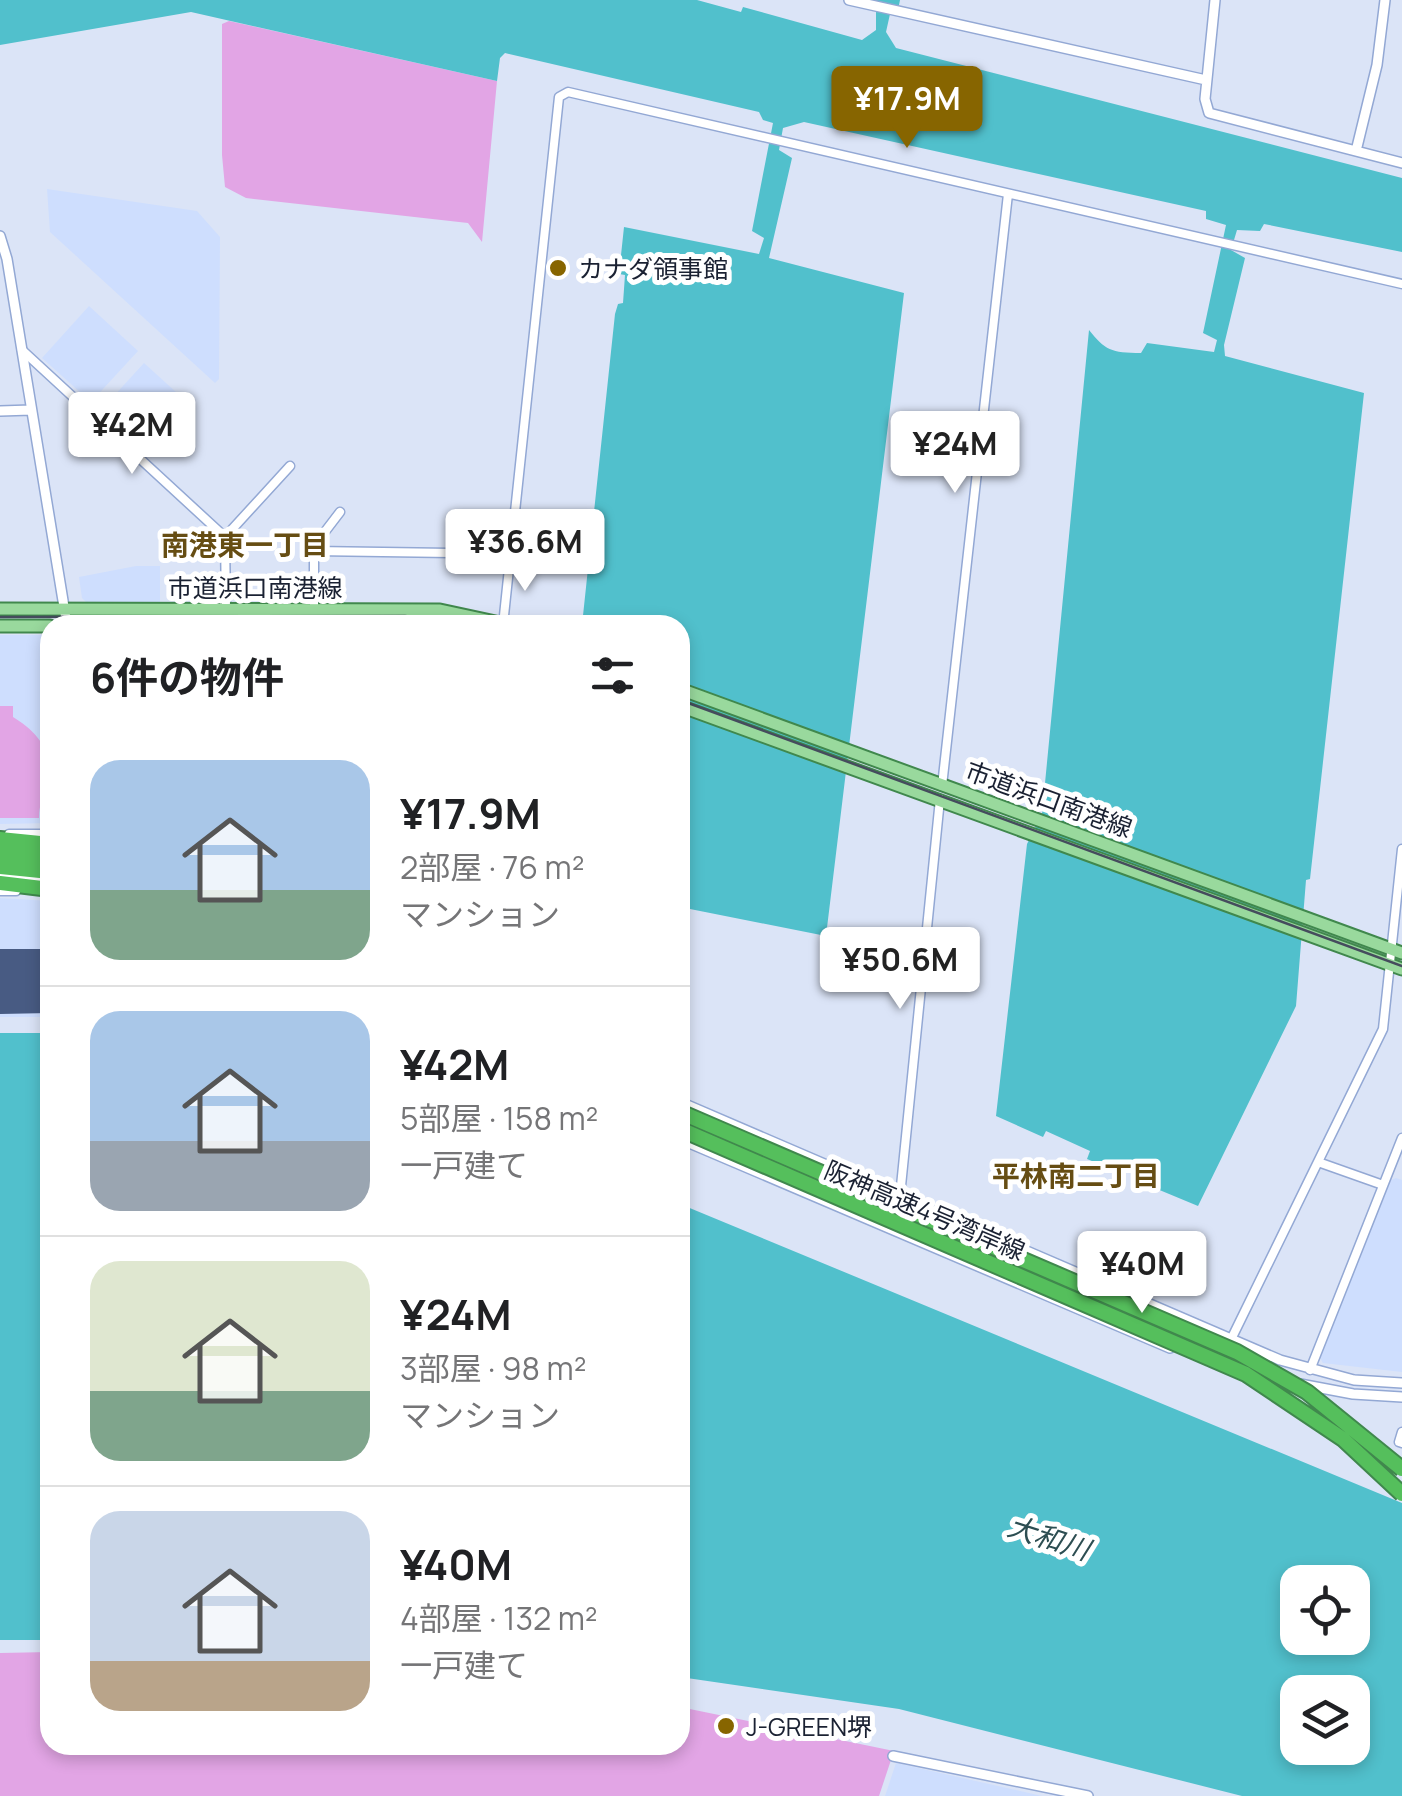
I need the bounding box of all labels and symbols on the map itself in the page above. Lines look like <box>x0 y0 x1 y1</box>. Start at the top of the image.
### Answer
pin: ¥17.9M <box>826 66 988 151</box>
place label: カナダ領事館 <box>578 251 728 286</box>
marker: カナダ領事館 <box>547 257 569 279</box>
pin: ¥42M <box>73 392 191 477</box>
pin: ¥24M <box>896 411 1014 496</box>
pin: ¥36.6M <box>444 509 606 594</box>
district label: 南港東一丁目 <box>161 525 329 563</box>
street label: 市道浜口南港線 <box>167 570 343 605</box>
street label: 市道浜口南港線 <box>961 753 1137 845</box>
pin: ¥50.6M <box>819 927 981 1012</box>
street label: 阪神高速4号湾岸線 <box>819 1152 1031 1268</box>
district label: 平林南二丁目 <box>992 1156 1160 1194</box>
pin: ¥40M <box>1083 1231 1201 1316</box>
water label: 大和川 <box>1003 1506 1098 1569</box>
place label: J-GREEN堺 <box>746 1709 872 1744</box>
marker: J-GREEN堺 <box>715 1715 737 1737</box>

